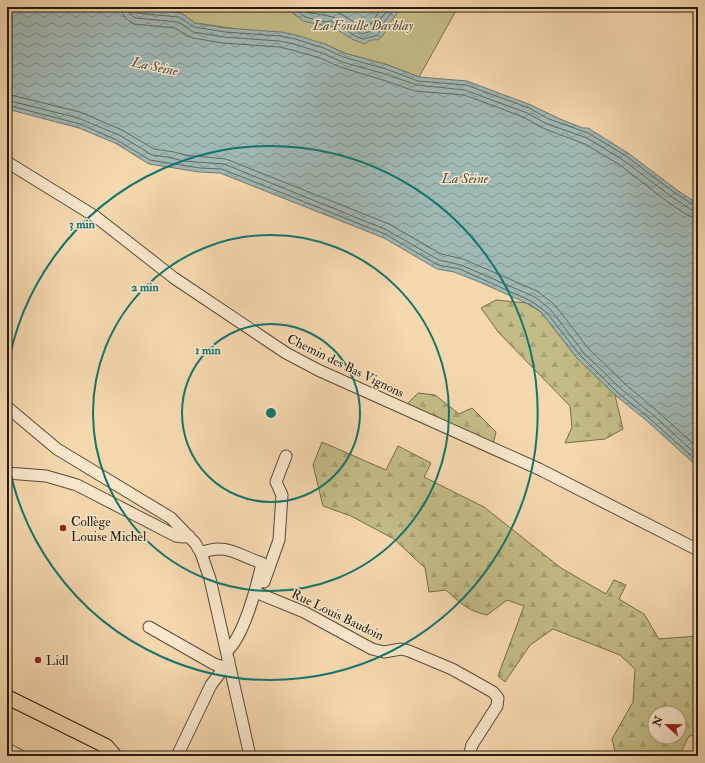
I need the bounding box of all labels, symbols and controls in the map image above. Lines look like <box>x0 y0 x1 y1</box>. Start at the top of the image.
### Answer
water label: La Fouille Darblay <box>312 17 414 34</box>
water label: La Seine <box>129 53 180 80</box>
water label: La Seine <box>441 170 489 187</box>
text: 3 min <box>69 217 96 232</box>
text: 2 min <box>131 280 159 295</box>
street label: Chemin des Bas Vignons <box>285 331 407 401</box>
text: 1 min <box>195 343 222 358</box>
centre of rings <box>264 406 278 420</box>
place label: Collège Louise Michel <box>71 514 147 545</box>
marker: Collège Louise Michel <box>58 523 68 533</box>
street label: Rue Louis Baudoin <box>289 586 387 644</box>
place label: Lidl <box>46 653 69 669</box>
marker: Lidl <box>33 655 43 665</box>
north arrow <box>647 705 687 745</box>
text: N <box>650 713 666 729</box>

